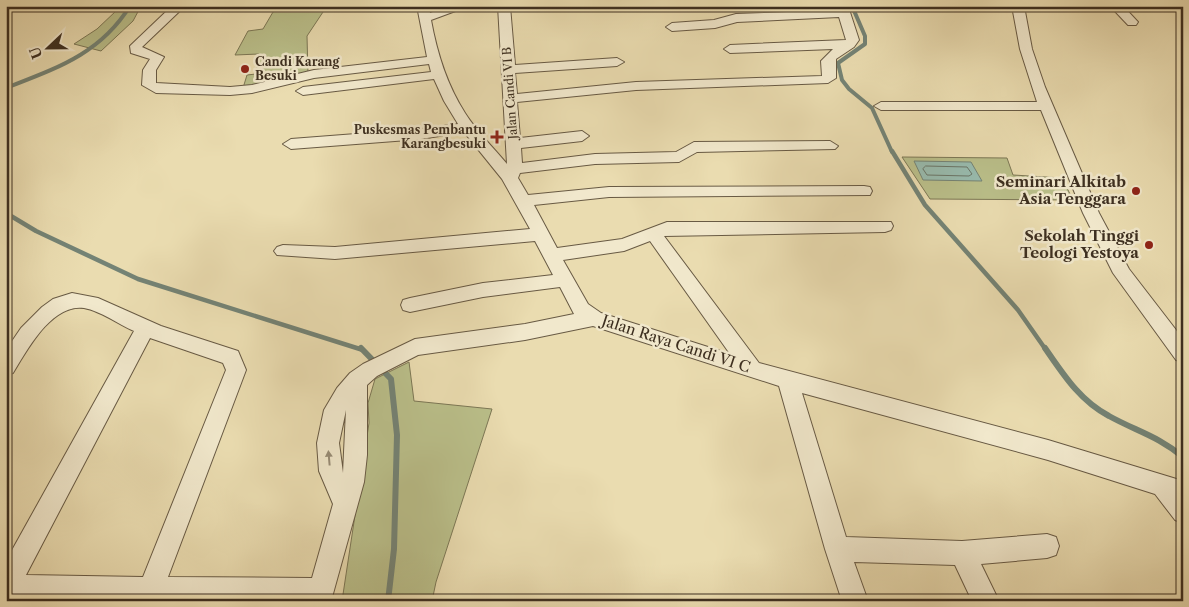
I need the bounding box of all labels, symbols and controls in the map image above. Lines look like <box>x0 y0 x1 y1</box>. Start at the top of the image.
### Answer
north arrow <box>22 22 72 72</box>
text: U <box>25 44 46 62</box>
street label: Jalan Candi VI B <box>499 46 520 142</box>
place label: Candi Karang Besuki <box>255 54 341 83</box>
marker: Candi Karang Besuki <box>239 63 251 75</box>
place label: Puskesmas Pembantu Karangbesuki <box>354 122 487 151</box>
marker: Puskesmas Pembantu Karangbesuki <box>490 130 504 144</box>
place label: Seminari Alkitab Asia Tenggara <box>996 172 1126 208</box>
marker: Seminari Alkitab Asia Tenggara <box>1130 185 1142 197</box>
place label: Sekolah Tinggi Teologi Yestoya <box>1020 226 1140 262</box>
marker: Sekolah Tinggi Teologi Yestoya <box>1143 239 1155 251</box>
street label: Jalan Raya Candi VI C <box>598 310 753 377</box>
one-way arrow <box>325 450 333 466</box>

